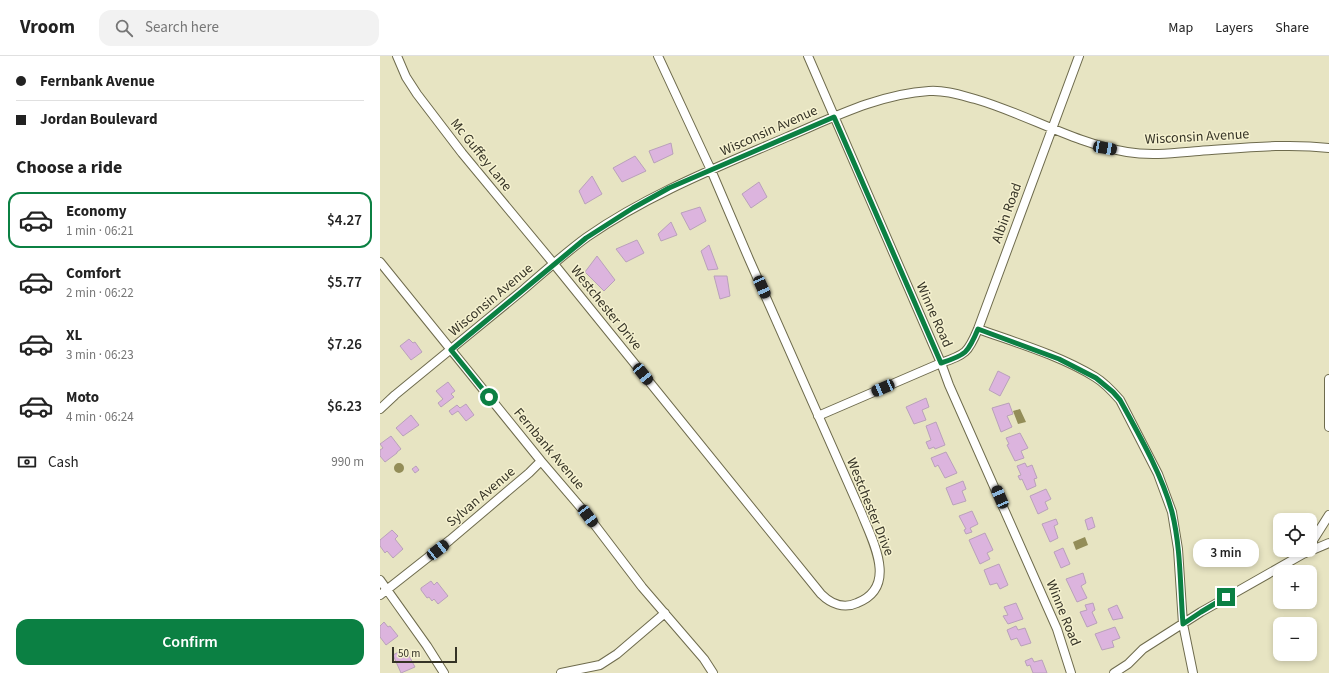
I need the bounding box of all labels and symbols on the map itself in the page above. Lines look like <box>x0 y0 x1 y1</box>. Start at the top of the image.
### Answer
street label: Wisconsin Avenue <box>717 101 821 161</box>
street label: Mc Guffey Lane <box>445 114 517 196</box>
street label: Wisconsin Avenue <box>1144 124 1250 150</box>
car <box>1092 140 1118 156</box>
street label: Albin Road <box>987 180 1027 246</box>
street label: Wisconsin Avenue <box>445 259 538 341</box>
street label: Westchester Drive <box>565 261 647 355</box>
car <box>752 274 772 300</box>
street label: Winne Road <box>911 279 957 351</box>
car <box>631 361 655 387</box>
car <box>870 378 896 398</box>
route start <box>480 388 498 406</box>
street label: Fernbank Avenue <box>509 404 589 494</box>
street label: Westchester Drive <box>841 455 899 559</box>
street label: Sylvan Avenue <box>442 462 520 532</box>
car <box>990 484 1010 510</box>
car <box>576 503 600 529</box>
car <box>425 538 451 562</box>
callout: 3 min <box>1193 539 1259 567</box>
street label: Winne Road <box>1041 577 1085 649</box>
route end <box>1217 588 1235 606</box>
scale bar <box>392 645 457 664</box>

